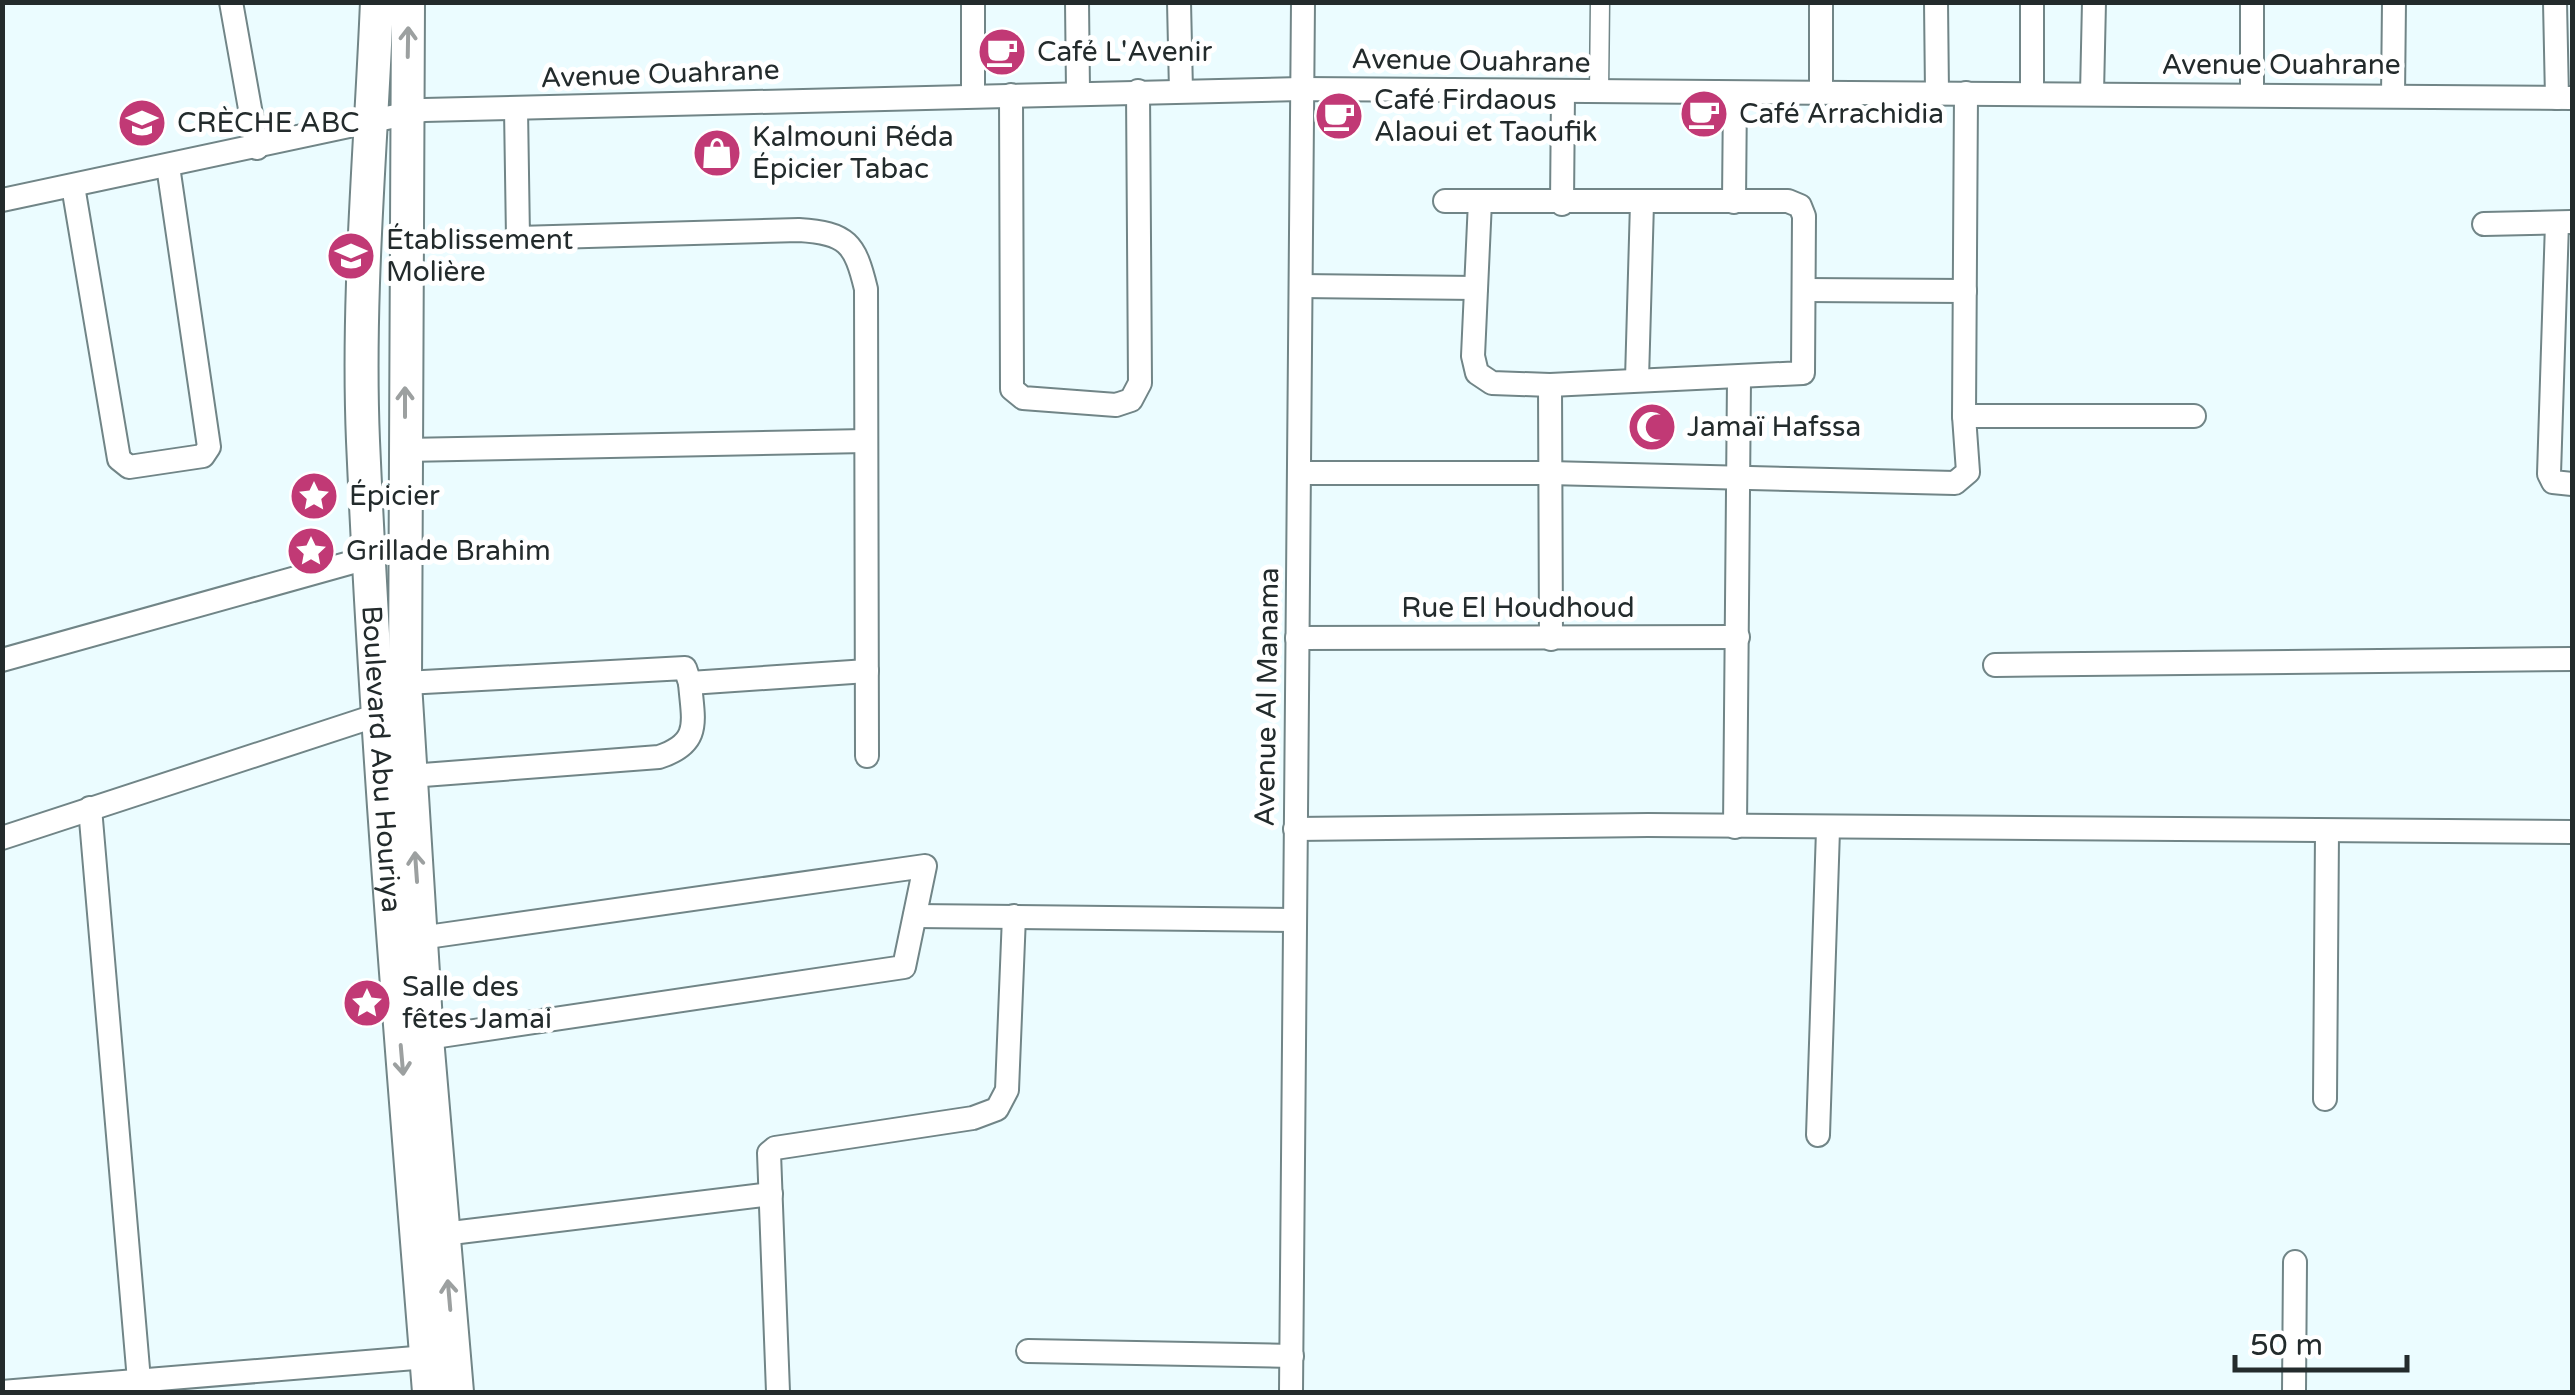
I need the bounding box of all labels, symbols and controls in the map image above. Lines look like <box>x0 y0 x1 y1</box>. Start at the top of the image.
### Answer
one-way arrow <box>398 26 418 59</box>
cafe icon: Café L'Avenir <box>976 26 1028 78</box>
place label: Café L'Avenir <box>1037 35 1213 69</box>
street label: Avenue Ouahrane <box>1351 42 1591 80</box>
street label: Avenue Ouahrane <box>2161 48 2401 82</box>
street label: Avenue Ouahrane <box>540 53 780 95</box>
place label: Café Firdaous Alaoui et Taoufik <box>1374 83 1597 149</box>
cafe icon: Café Arrachidia <box>1678 88 1730 140</box>
cafe icon: Café Firdaous Alaoui et Taoufik <box>1313 90 1365 142</box>
school or university icon: CRÈCHE ABC <box>116 97 168 149</box>
place label: Café Arrachidia <box>1739 97 1944 131</box>
place label: CRÈCHE ABC <box>177 106 360 140</box>
place label: Kalmouni Réda Épicier Tabac <box>752 120 954 186</box>
shop icon: Kalmouni Réda Épicier Tabac <box>691 127 743 179</box>
place label: Établissement Molière <box>386 223 573 289</box>
school or university icon: Établissement Molière <box>325 230 377 282</box>
one-way arrow <box>396 386 414 418</box>
mosque icon: Jamaï Hafssa <box>1626 401 1678 453</box>
place label: Jamaï Hafssa <box>1687 410 1861 444</box>
place icon: Épicier <box>288 470 340 522</box>
place label: Épicier <box>349 479 440 513</box>
place icon: Grillade Brahim <box>285 525 337 577</box>
place label: Grillade Brahim <box>346 534 551 568</box>
street label: Avenue Al Manama <box>1248 567 1286 827</box>
street label: Rue El Houdhoud <box>1401 591 1635 625</box>
street label: Boulevard Abu Houriya <box>354 605 408 914</box>
one-way arrow <box>406 851 425 883</box>
place label: Salle des fêtes Jamai <box>402 970 552 1036</box>
place icon: Salle des fêtes Jamai <box>341 977 393 1029</box>
one-way arrow <box>393 1044 412 1076</box>
one-way arrow <box>439 1280 458 1312</box>
scale bar <box>2235 1310 2408 1372</box>
text: 50 m <box>2250 1327 2323 1364</box>

